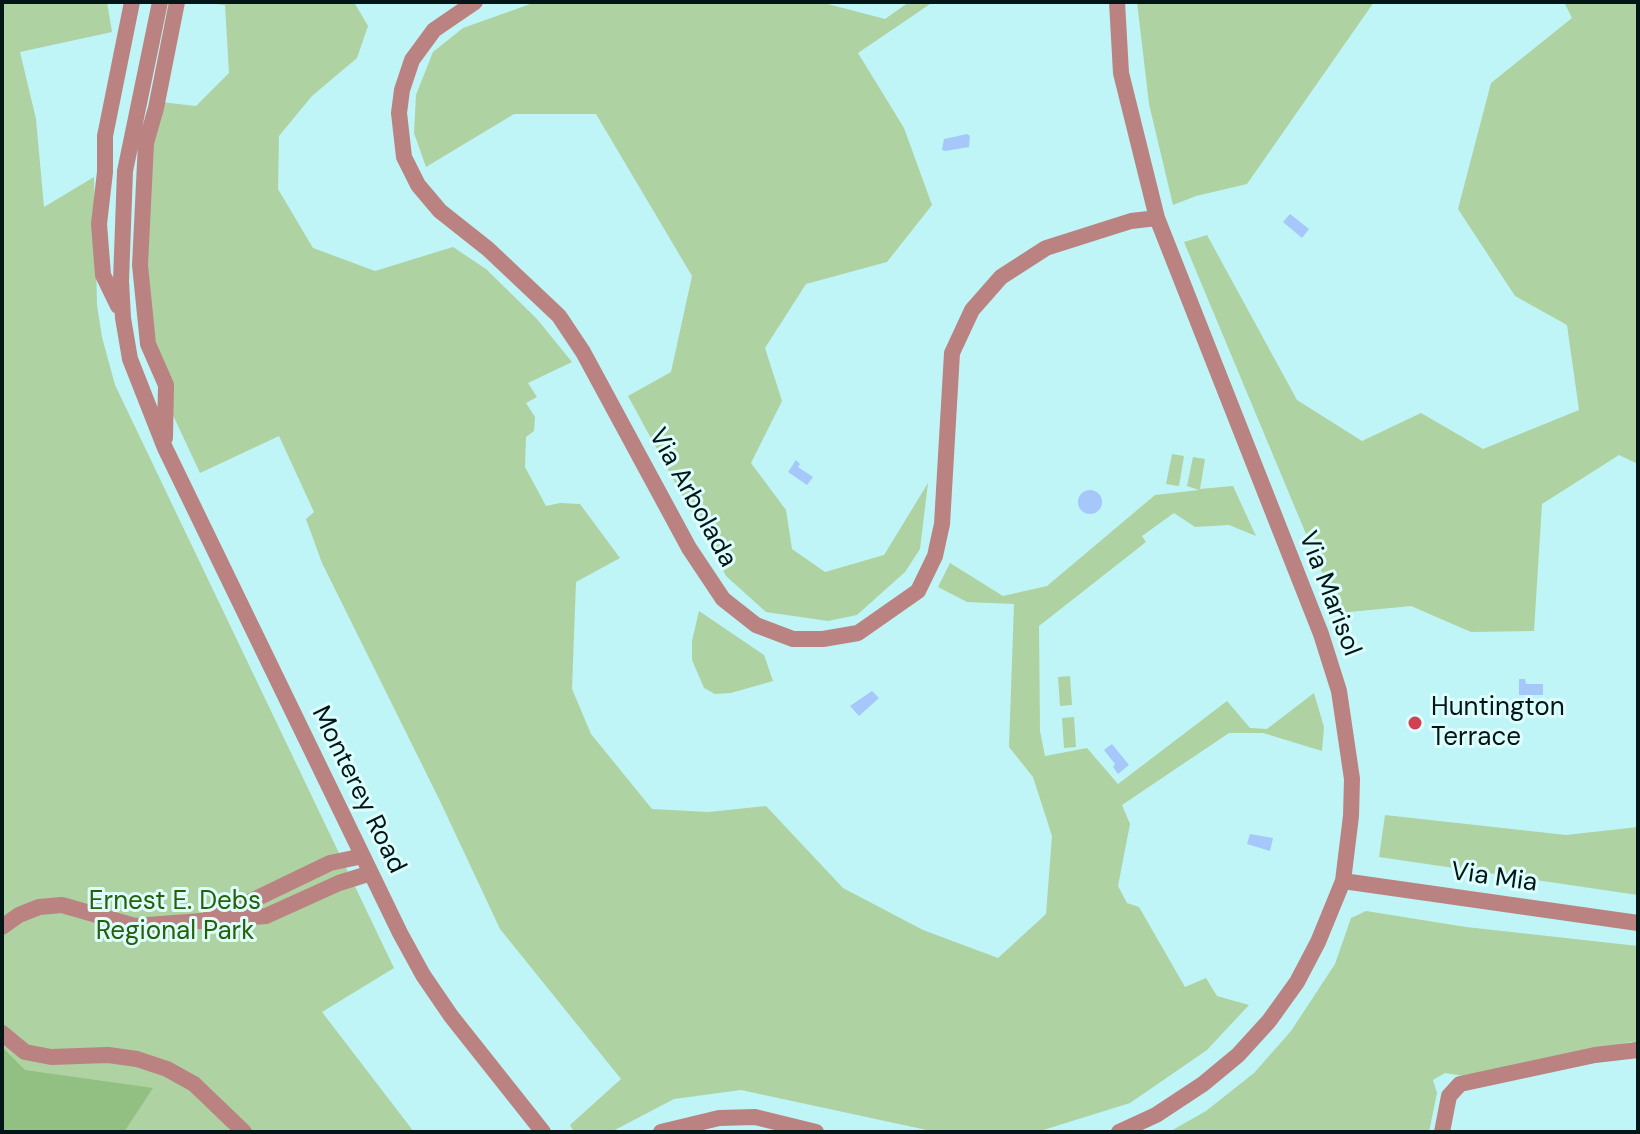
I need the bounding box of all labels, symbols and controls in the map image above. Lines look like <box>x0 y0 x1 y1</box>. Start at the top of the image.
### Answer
street label: Via Arbolada <box>641 423 743 573</box>
street label: Via Marisol <box>1291 527 1367 661</box>
place label: Huntington Terrace <box>1431 692 1565 754</box>
street label: Monterey Road <box>304 701 412 879</box>
marker: Huntington Terrace <box>1406 714 1424 732</box>
street label: Via Mia <box>1449 857 1539 899</box>
park label: Ernest E. Debs Regional Park <box>89 886 261 948</box>

